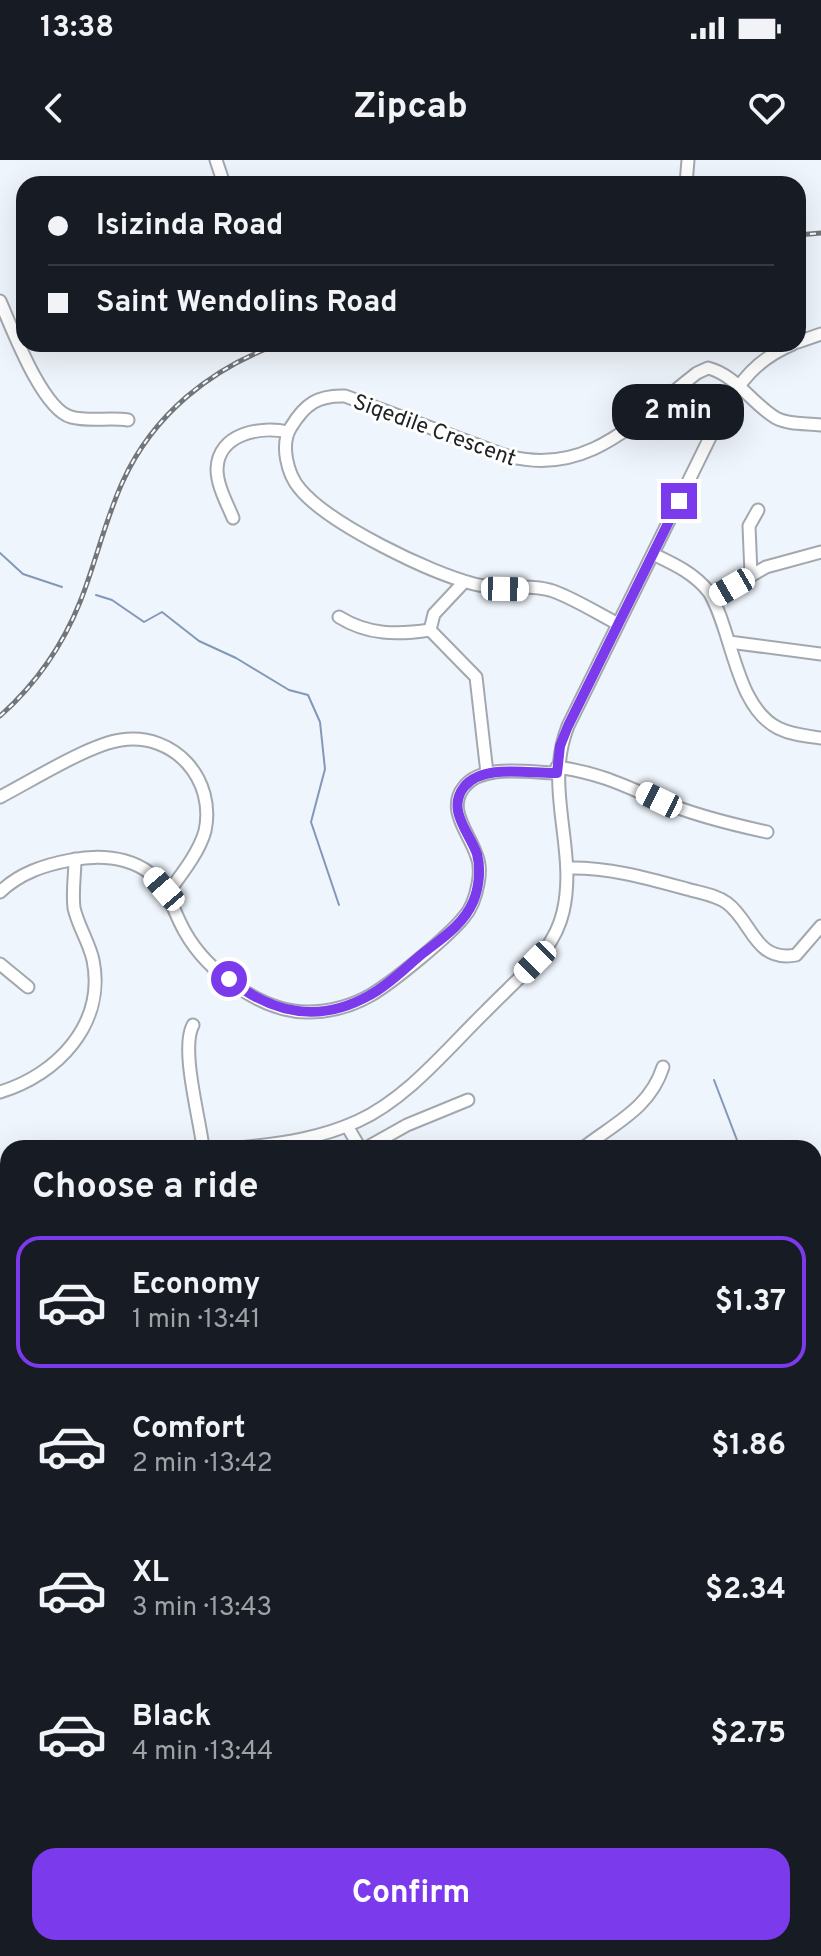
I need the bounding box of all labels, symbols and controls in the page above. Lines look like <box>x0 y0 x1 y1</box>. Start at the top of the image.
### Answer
text: 13:38 <box>40 10 114 47</box>
text: Zipcab <box>353 85 468 131</box>
icon: back <box>32 86 76 130</box>
icon: heart <box>745 86 789 130</box>
text: Isizinda Road <box>96 208 283 245</box>
text: Saint Wendolins Road <box>96 285 398 322</box>
callout: 2 min <box>613 385 745 441</box>
street label: Siqedile Crescent <box>349 389 519 473</box>
text: 2 min <box>644 395 712 428</box>
route end <box>661 483 697 519</box>
car <box>705 565 759 609</box>
car <box>481 577 529 601</box>
car <box>632 779 686 821</box>
car <box>139 863 189 915</box>
car <box>510 937 560 987</box>
route start <box>211 961 247 997</box>
text: Choose a ride <box>32 1165 258 1211</box>
icon: car <box>36 1266 108 1338</box>
text: Economy <box>132 1267 260 1304</box>
text: $1.37 <box>715 1284 786 1321</box>
text: 1 min · 13:41 <box>132 1304 260 1337</box>
icon: car <box>36 1410 108 1482</box>
text: Comfort <box>132 1411 245 1448</box>
text: $1.86 <box>711 1428 786 1465</box>
text: 2 min · 13:42 <box>132 1448 273 1481</box>
icon: car <box>36 1554 108 1626</box>
text: XL <box>132 1555 169 1592</box>
text: $2.34 <box>705 1572 786 1609</box>
text: 3 min · 13:43 <box>132 1592 272 1625</box>
icon: car <box>36 1698 108 1770</box>
text: Black <box>132 1699 211 1736</box>
text: $2.75 <box>710 1716 786 1753</box>
text: 4 min · 13:44 <box>132 1736 273 1769</box>
button: Confirm <box>32 1848 790 1940</box>

